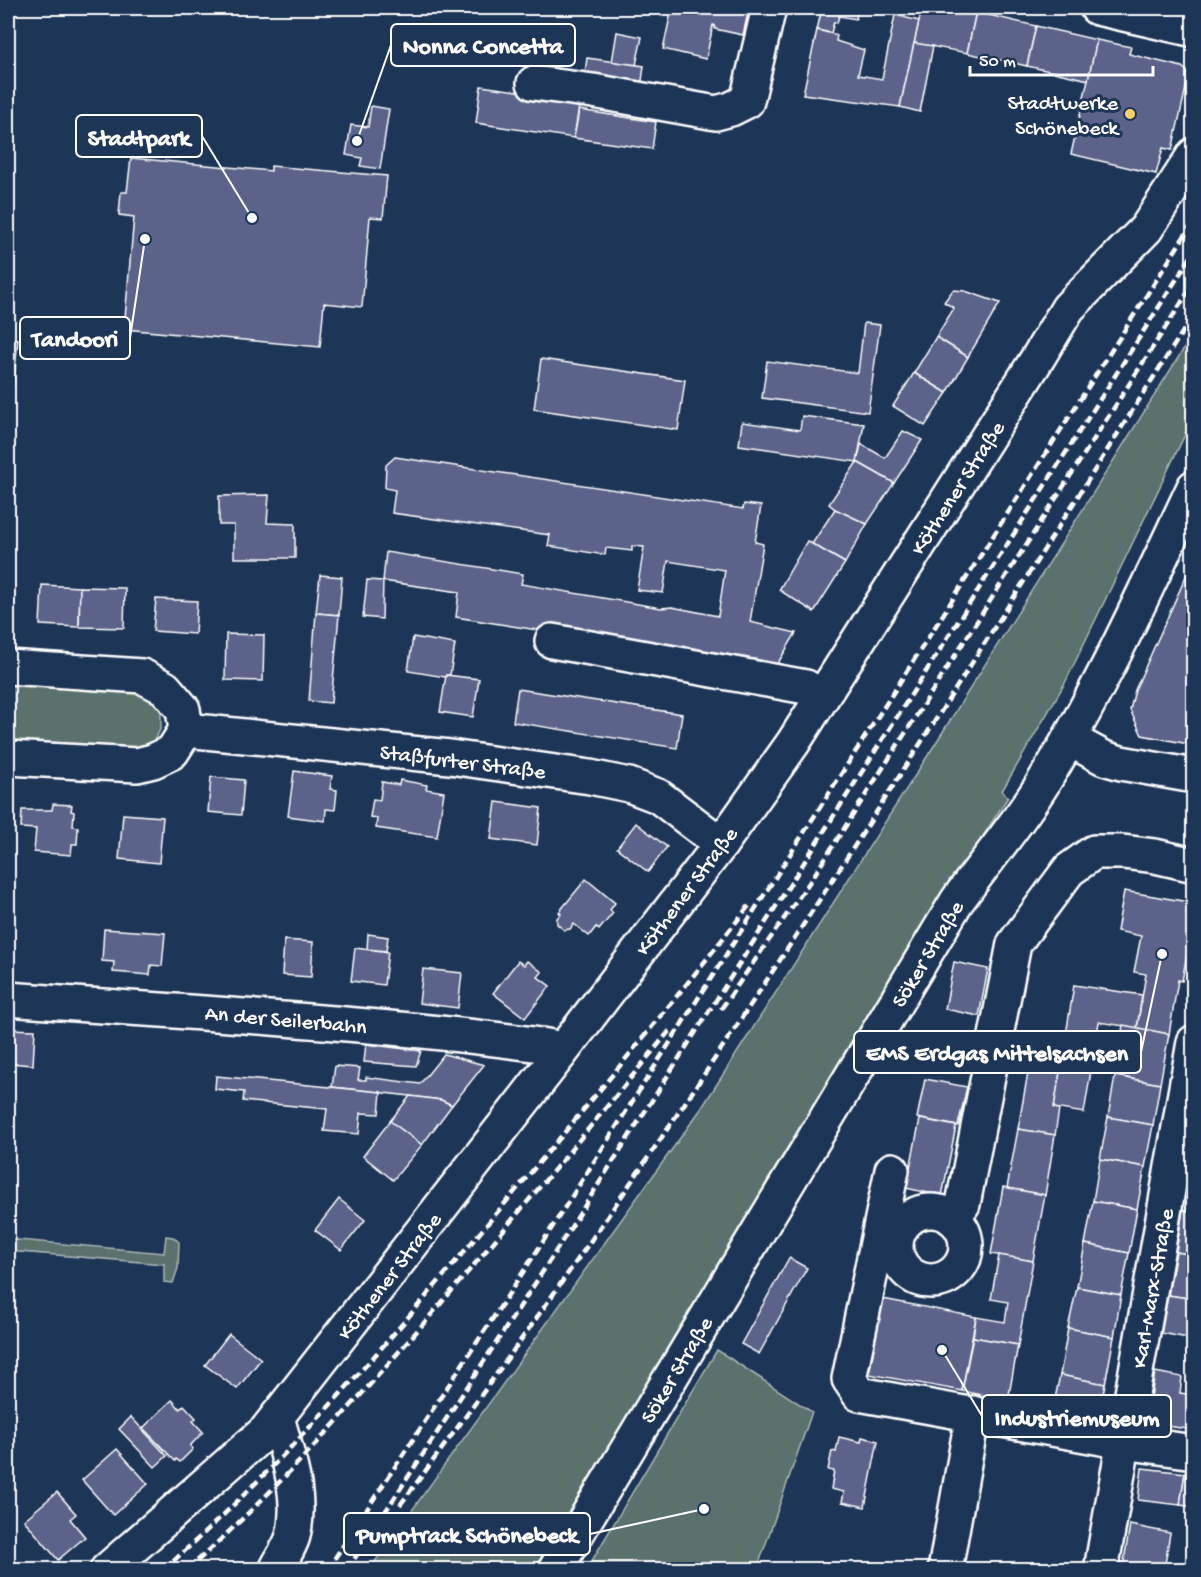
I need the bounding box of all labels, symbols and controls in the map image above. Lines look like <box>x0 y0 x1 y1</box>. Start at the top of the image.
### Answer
callout: Nonna Concetta <box>391 24 575 66</box>
text: Nonna Concetta <box>403 34 565 63</box>
scale bar <box>970 39 1153 77</box>
text: 50 m <box>979 52 1016 73</box>
place label: Stadtwerke Schönebeck <box>1007 92 1120 143</box>
marker: Stadtwerke Schönebeck <box>1123 107 1137 121</box>
callout: Stadtpark <box>76 115 202 157</box>
text: Stadtpark <box>88 126 194 155</box>
callout: Tandoori <box>20 317 130 359</box>
text: Tandoori <box>30 327 118 356</box>
street label: Köthener Straße <box>906 417 1013 561</box>
street label: Staßfurter Straße <box>378 741 548 787</box>
street label: Köthener Straße <box>631 822 745 962</box>
street label: Söker Straße <box>887 897 972 1013</box>
street label: An der Seilerbahn <box>204 1002 368 1042</box>
callout: EMS Erdgas Mittelsachsen <box>854 1031 1141 1073</box>
text: EMS Erdgas Mittelsachsen <box>866 1041 1129 1070</box>
street label: Karl-Marx-Straße <box>1128 1206 1182 1370</box>
street label: Köthener Straße <box>333 1208 449 1346</box>
street label: Söker Straße <box>636 1313 721 1429</box>
callout: Industriemuseum <box>982 1395 1171 1437</box>
text: Industriemuseum <box>994 1406 1160 1435</box>
callout: Pumptrack Schönebeck <box>344 1513 590 1555</box>
text: Pumptrack Schönebeck <box>354 1523 581 1552</box>

